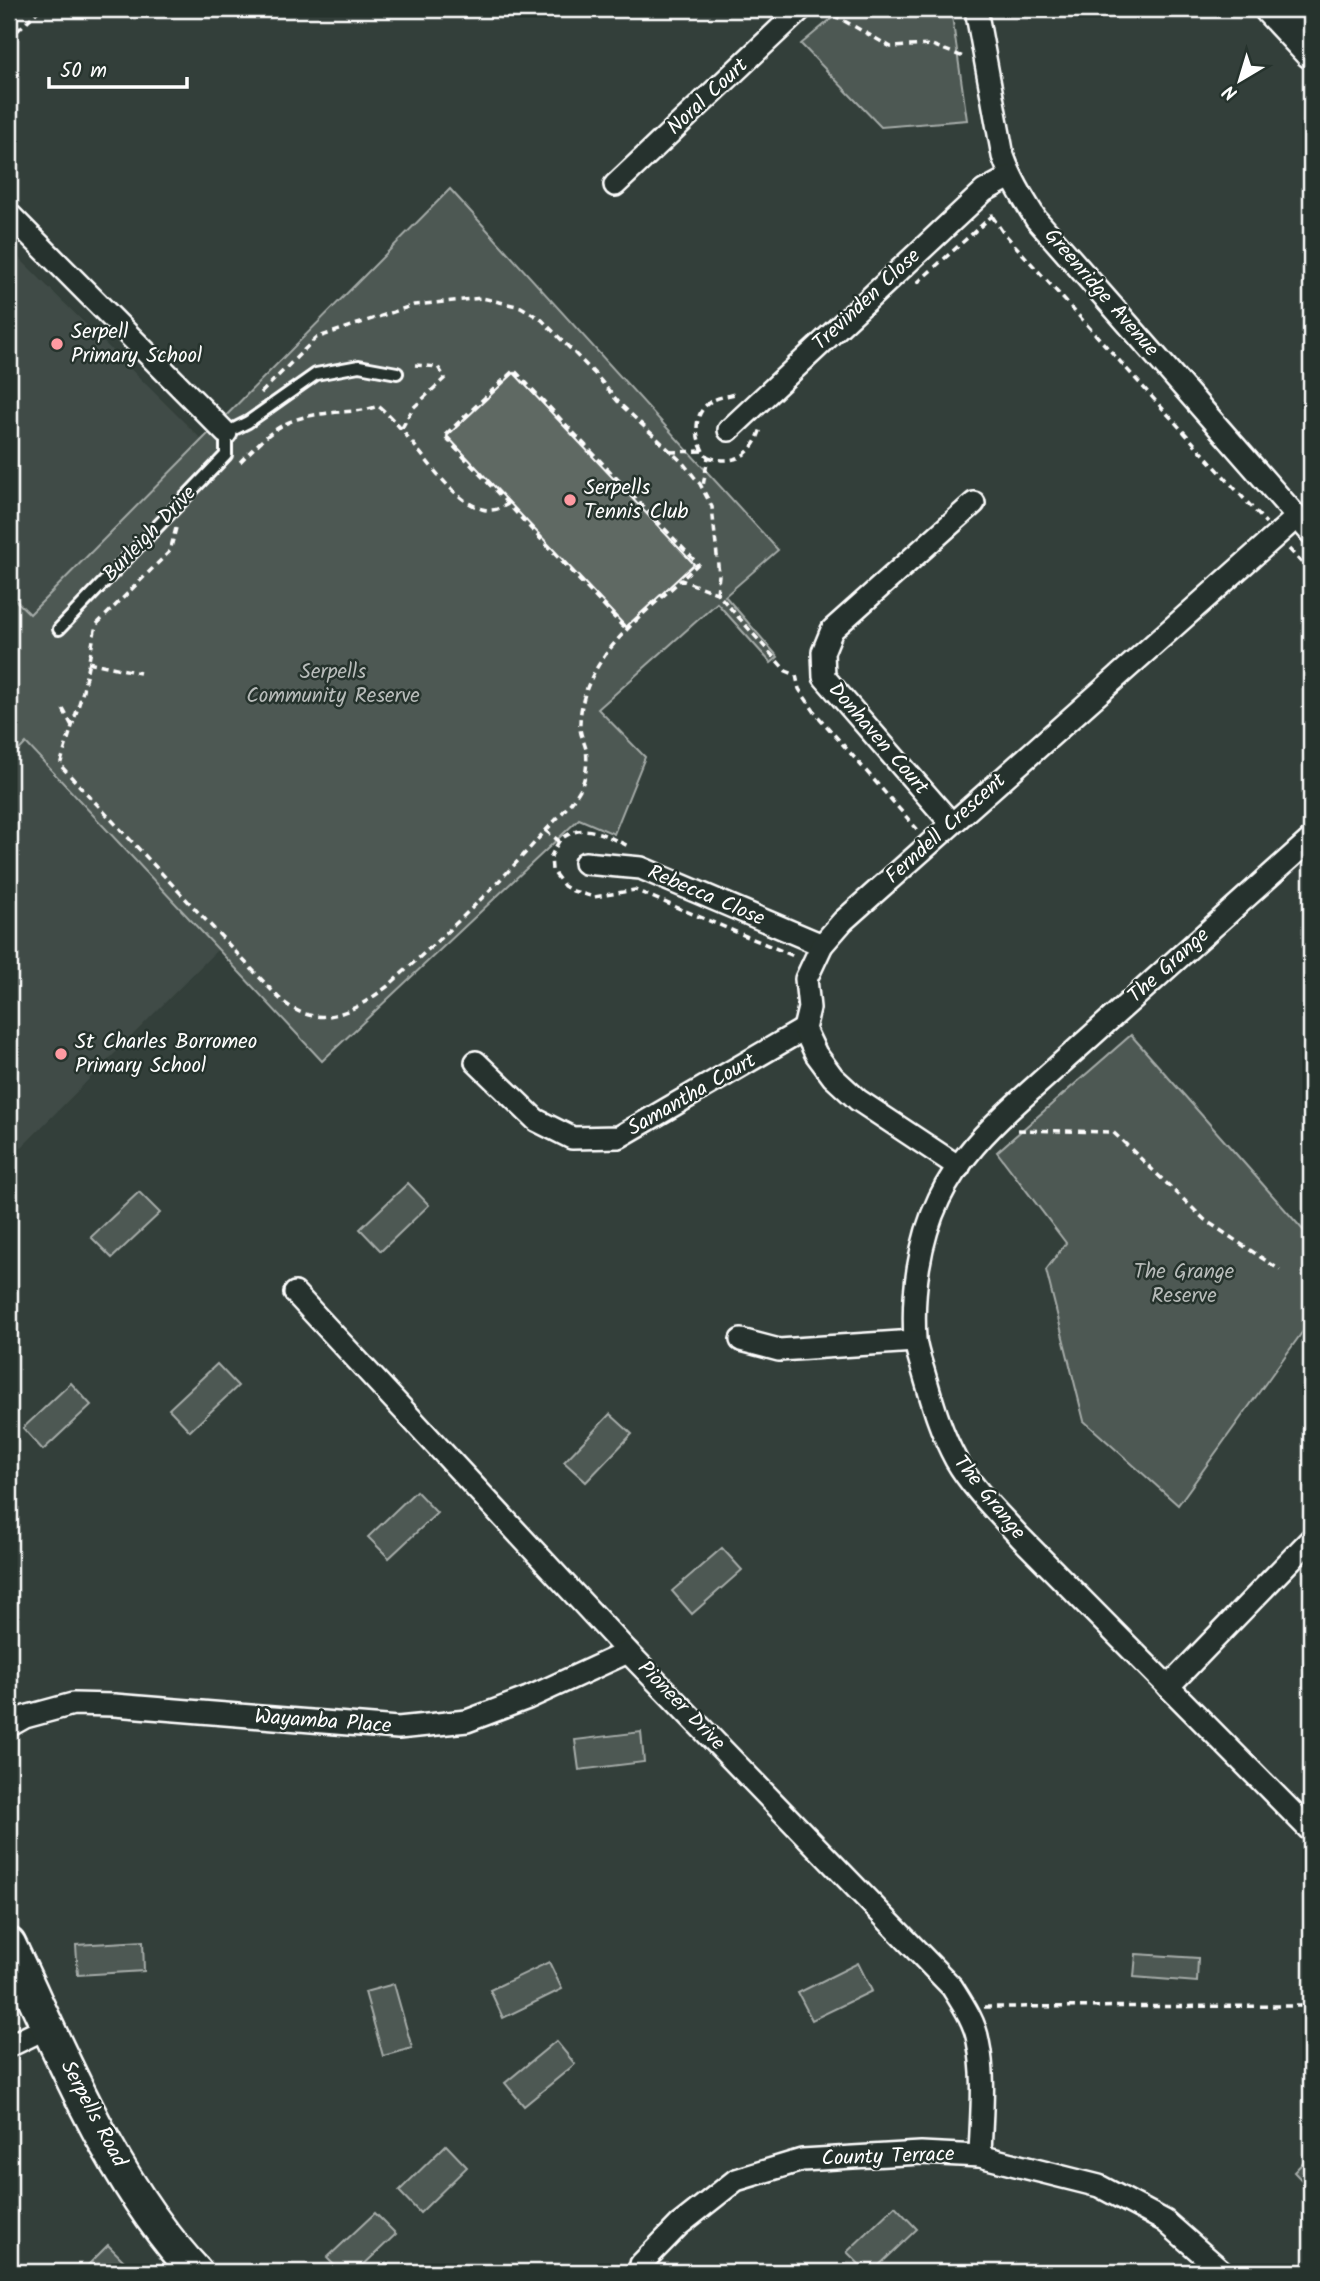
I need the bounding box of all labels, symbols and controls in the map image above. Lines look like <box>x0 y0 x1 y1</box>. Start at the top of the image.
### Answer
scale bar <box>49 46 187 90</box>
north arrow <box>1204 46 1274 116</box>
street label: Noral Court <box>660 50 757 144</box>
text: 50 m <box>60 55 107 88</box>
text: N <box>1217 76 1245 107</box>
street label: Greenridge Avenue <box>1035 221 1167 365</box>
street label: Trevinden Close <box>805 241 929 359</box>
place label: Serpell Primary School <box>71 316 202 373</box>
marker: Serpell Primary School <box>49 336 65 352</box>
place label: Serpells Tennis Club <box>584 472 688 529</box>
street label: Burleigh Drive <box>95 478 205 590</box>
marker: Serpells Tennis Club <box>562 492 578 508</box>
park label: Serpells Community Reserve <box>246 656 420 713</box>
street label: Donhaven Court <box>819 675 937 804</box>
street label: Ferndell Crescent <box>878 765 1015 893</box>
street label: Rebecca Close <box>642 856 770 936</box>
street label: The Grange <box>1121 920 1218 1012</box>
place label: St Charles Borromeo Primary School <box>75 1026 257 1083</box>
street label: Samantha Court <box>622 1044 763 1145</box>
marker: St Charles Borromeo Primary School <box>53 1046 69 1062</box>
park label: The Grange Reserve <box>1134 1256 1235 1313</box>
street label: The Grange <box>945 1449 1034 1548</box>
street label: Pioneer Drive <box>629 1653 733 1759</box>
street label: Wayamba Place <box>253 1701 393 1743</box>
street label: Serpells Road <box>51 2055 135 2174</box>
street label: County Terrace <box>821 2138 956 2176</box>

